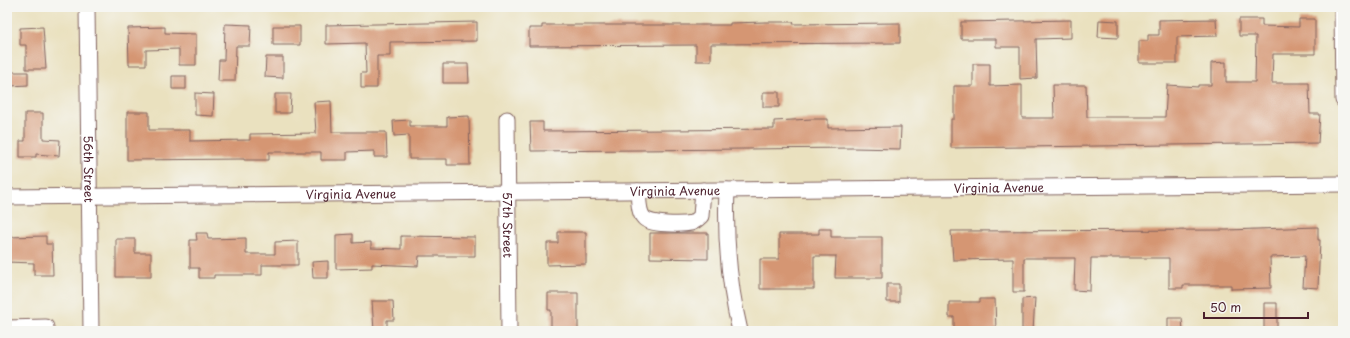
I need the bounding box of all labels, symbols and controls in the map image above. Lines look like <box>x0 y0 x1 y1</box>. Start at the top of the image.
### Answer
street label: 56th Street <box>80 135 98 203</box>
street label: Virginia Avenue <box>954 178 1045 197</box>
street label: Virginia Avenue <box>630 181 721 200</box>
street label: Virginia Avenue <box>306 184 397 203</box>
street label: 57th Street <box>499 192 517 258</box>
scale bar <box>1204 294 1308 320</box>
text: 50 m <box>1210 298 1241 316</box>

